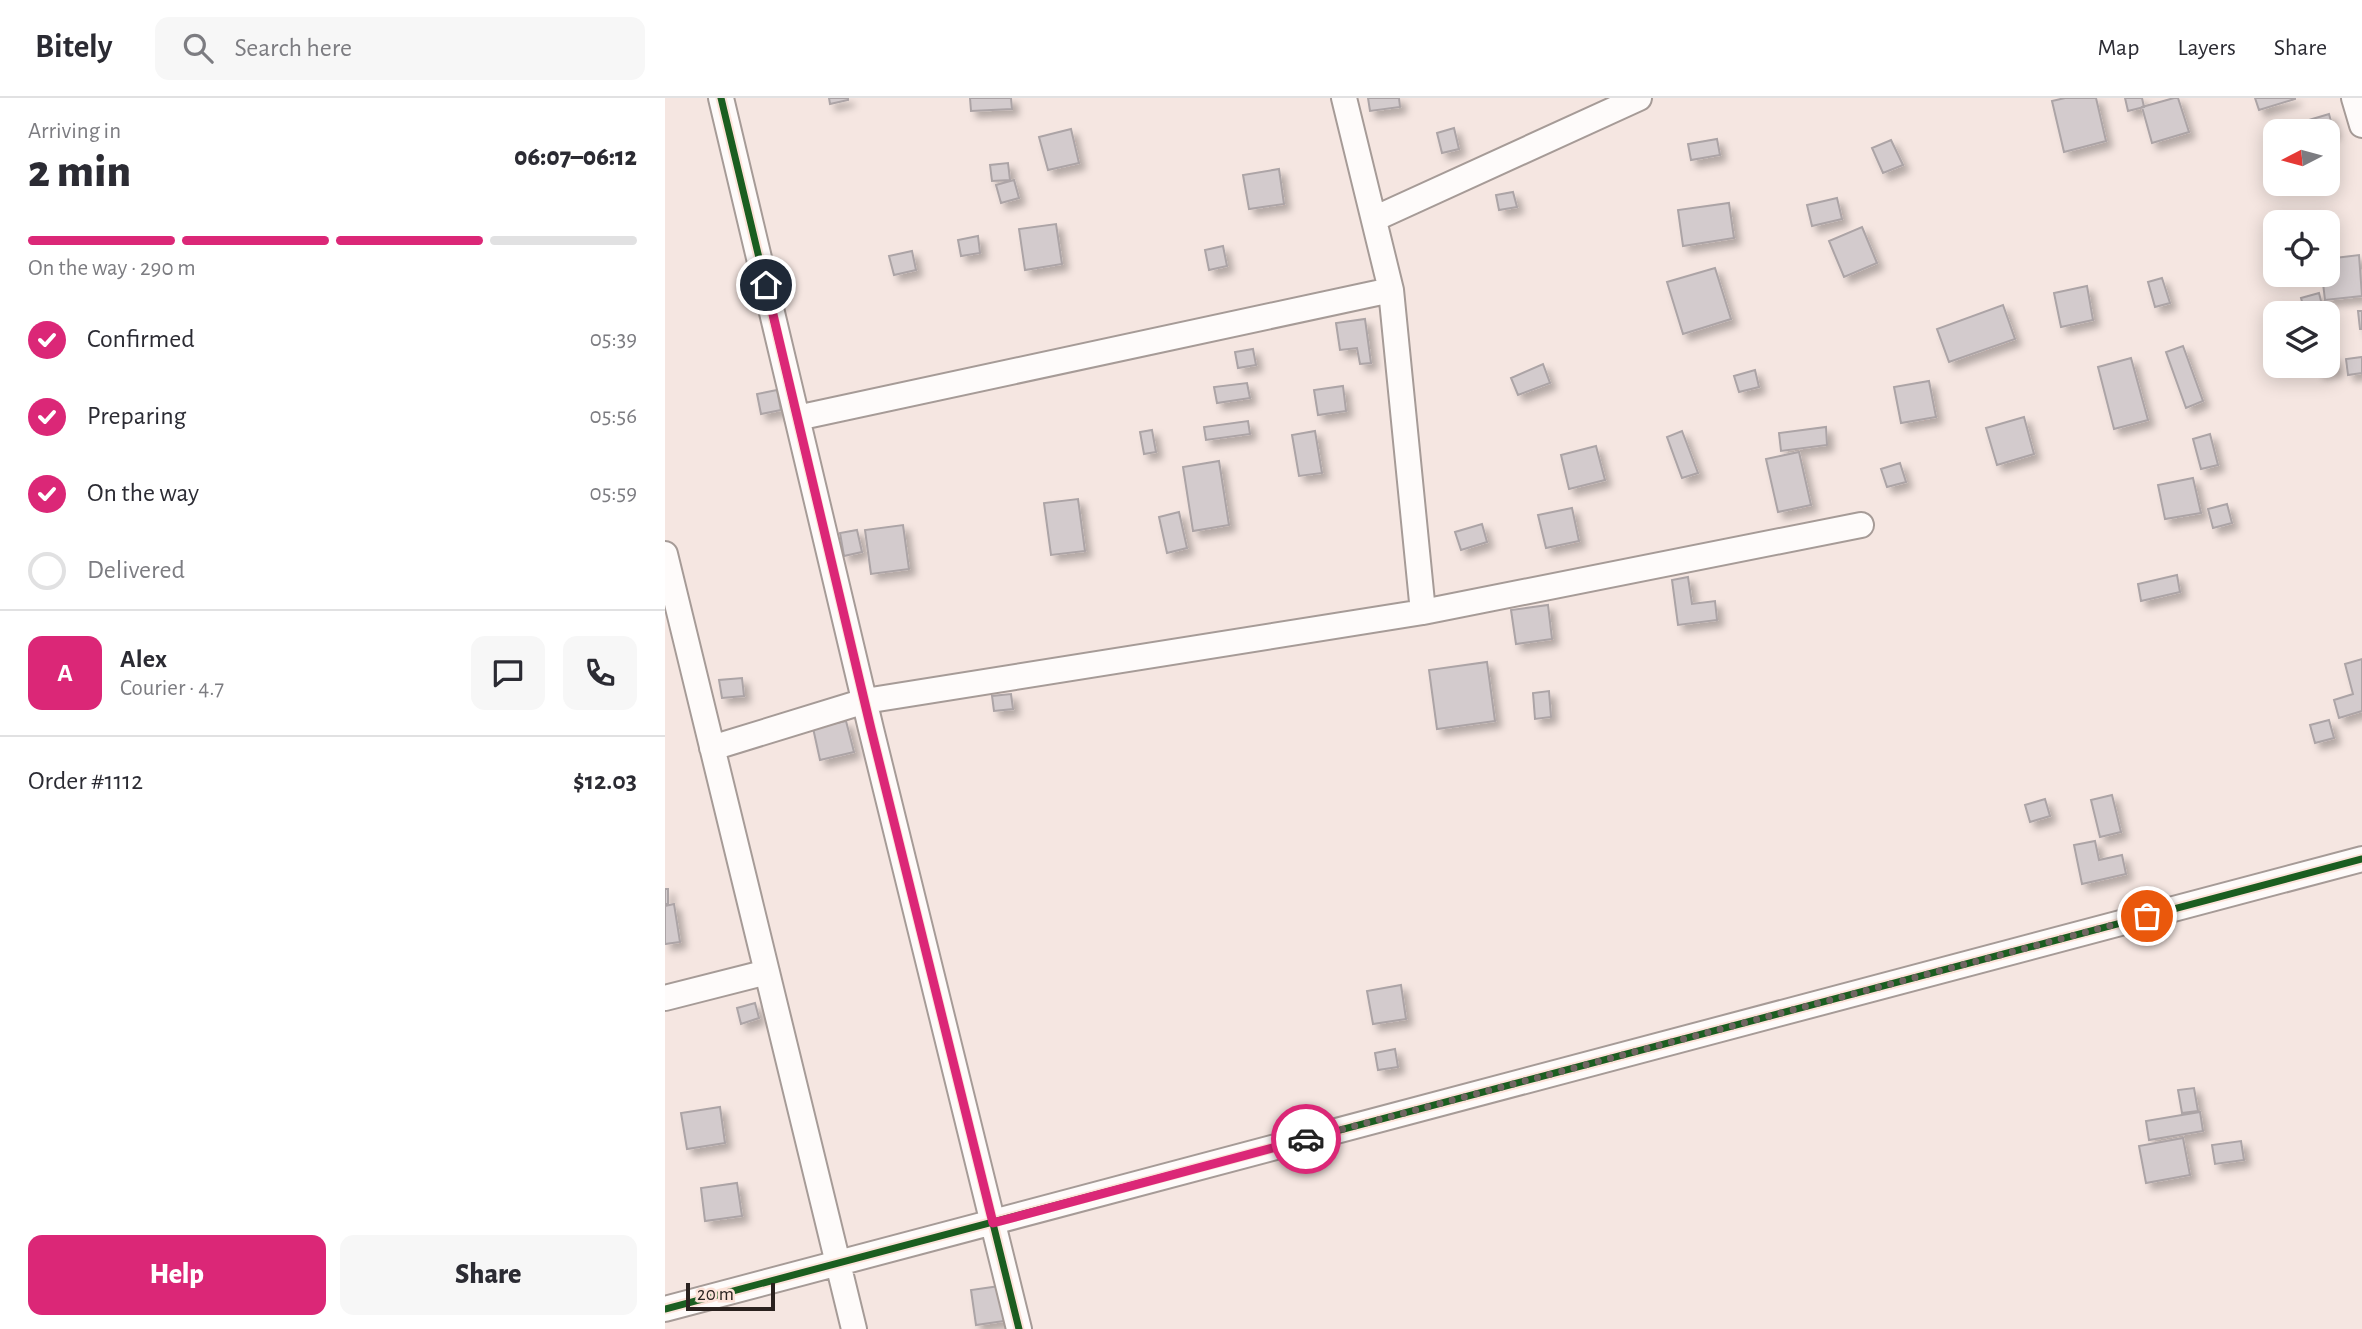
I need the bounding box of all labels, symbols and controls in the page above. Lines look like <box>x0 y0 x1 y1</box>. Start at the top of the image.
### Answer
search box <box>155 17 645 80</box>
icon: search <box>179 29 217 67</box>
text: Bitely <box>35 31 113 64</box>
text: Search here <box>235 35 352 61</box>
text: Map <box>2097 36 2139 60</box>
text: Layers <box>2177 36 2236 60</box>
text: Share <box>2274 36 2327 60</box>
north arrow <box>2263 119 2340 196</box>
map controls <box>2263 119 2340 378</box>
text: Arriving in <box>28 120 121 143</box>
text: 06:07–06:12 <box>514 144 637 170</box>
text: 2 min <box>28 149 131 195</box>
button: locate <box>2263 210 2340 287</box>
pin <box>736 255 796 315</box>
text: On the way · 290 m <box>28 257 196 280</box>
icon: home <box>747 266 785 304</box>
button: layers <box>2263 301 2340 378</box>
icon: check <box>28 321 66 359</box>
text: Confirmed <box>87 326 195 352</box>
text: 05:39 <box>590 328 637 351</box>
icon: check <box>28 398 66 436</box>
text: Preparing <box>87 403 186 429</box>
text: 05:56 <box>590 405 637 428</box>
icon: check <box>28 475 66 513</box>
text: On the way <box>87 480 199 506</box>
text: 05:59 <box>590 482 637 505</box>
text: Delivered <box>87 557 185 583</box>
button: chat <box>471 636 545 710</box>
button: phone <box>563 636 637 710</box>
text: Alex <box>120 646 167 672</box>
text: A <box>57 660 73 686</box>
text: Courier · 4.7 <box>120 677 224 700</box>
text: Order #1112 <box>28 768 143 794</box>
text: $12.03 <box>573 768 637 794</box>
pin <box>2117 886 2177 946</box>
icon: bag <box>2128 897 2166 935</box>
courier <box>1271 1104 1341 1174</box>
icon: car <box>1287 1120 1325 1158</box>
button: Help <box>28 1235 326 1315</box>
button: Share <box>340 1235 637 1315</box>
scale bar <box>686 1280 775 1312</box>
text: 20 m <box>697 1285 734 1304</box>

